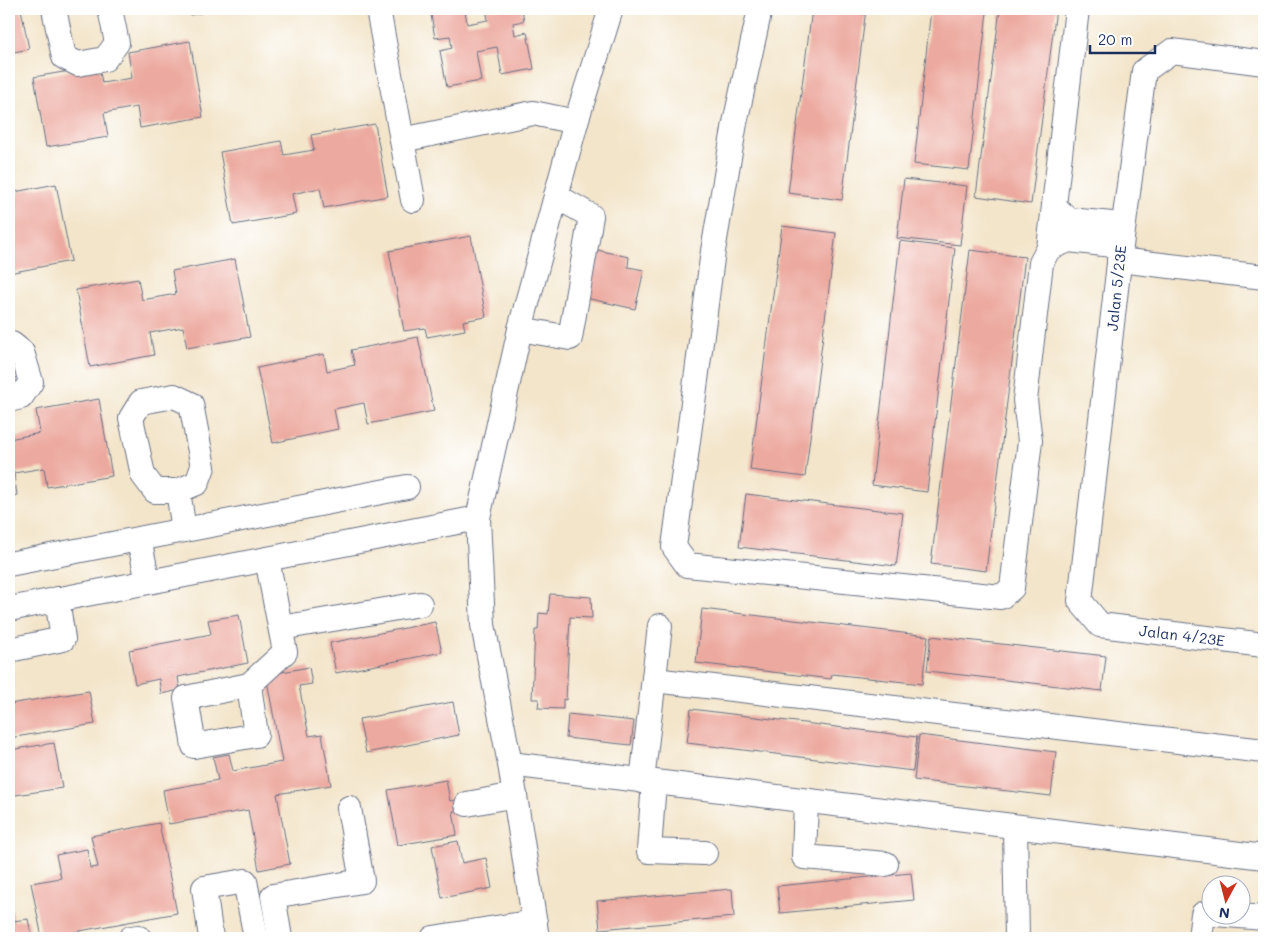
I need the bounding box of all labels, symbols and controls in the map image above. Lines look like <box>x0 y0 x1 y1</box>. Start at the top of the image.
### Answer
scale bar <box>1090 22 1156 54</box>
text: 20 m <box>1098 29 1132 49</box>
street label: Jalan 5/23E <box>1102 244 1130 332</box>
street label: Jalan 4/23E <box>1138 620 1226 650</box>
north arrow <box>1200 874 1250 924</box>
text: N <box>1218 903 1231 923</box>

